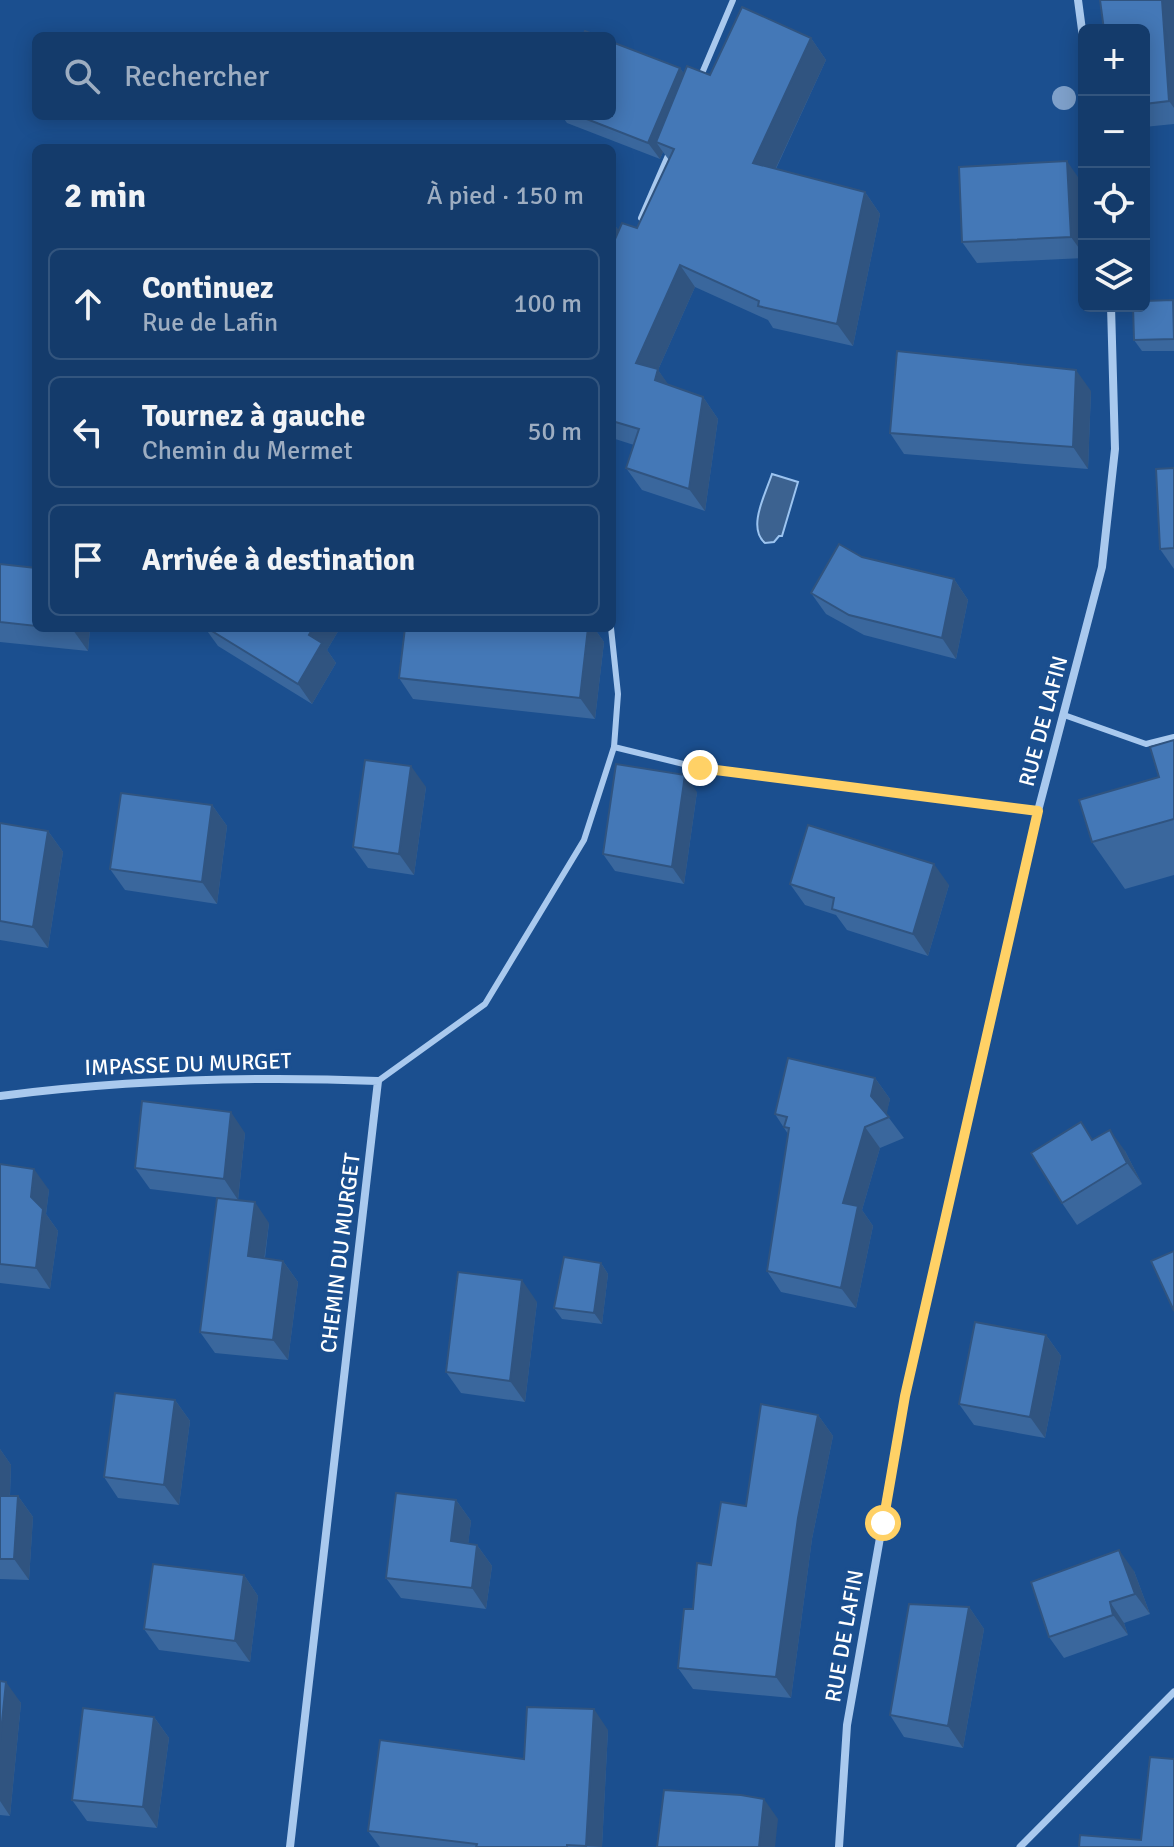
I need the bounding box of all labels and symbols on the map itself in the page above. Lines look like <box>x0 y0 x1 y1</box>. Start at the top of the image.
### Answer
street label: RUE DE LAFIN <box>1013 653 1073 789</box>
route end <box>682 750 718 786</box>
street label: IMPASSE DU MURGET <box>84 1047 292 1081</box>
street label: CHEMIN DU MURGET <box>314 1151 366 1354</box>
route start <box>865 1505 901 1541</box>
street label: RUE DE LAFIN <box>819 1568 869 1704</box>

